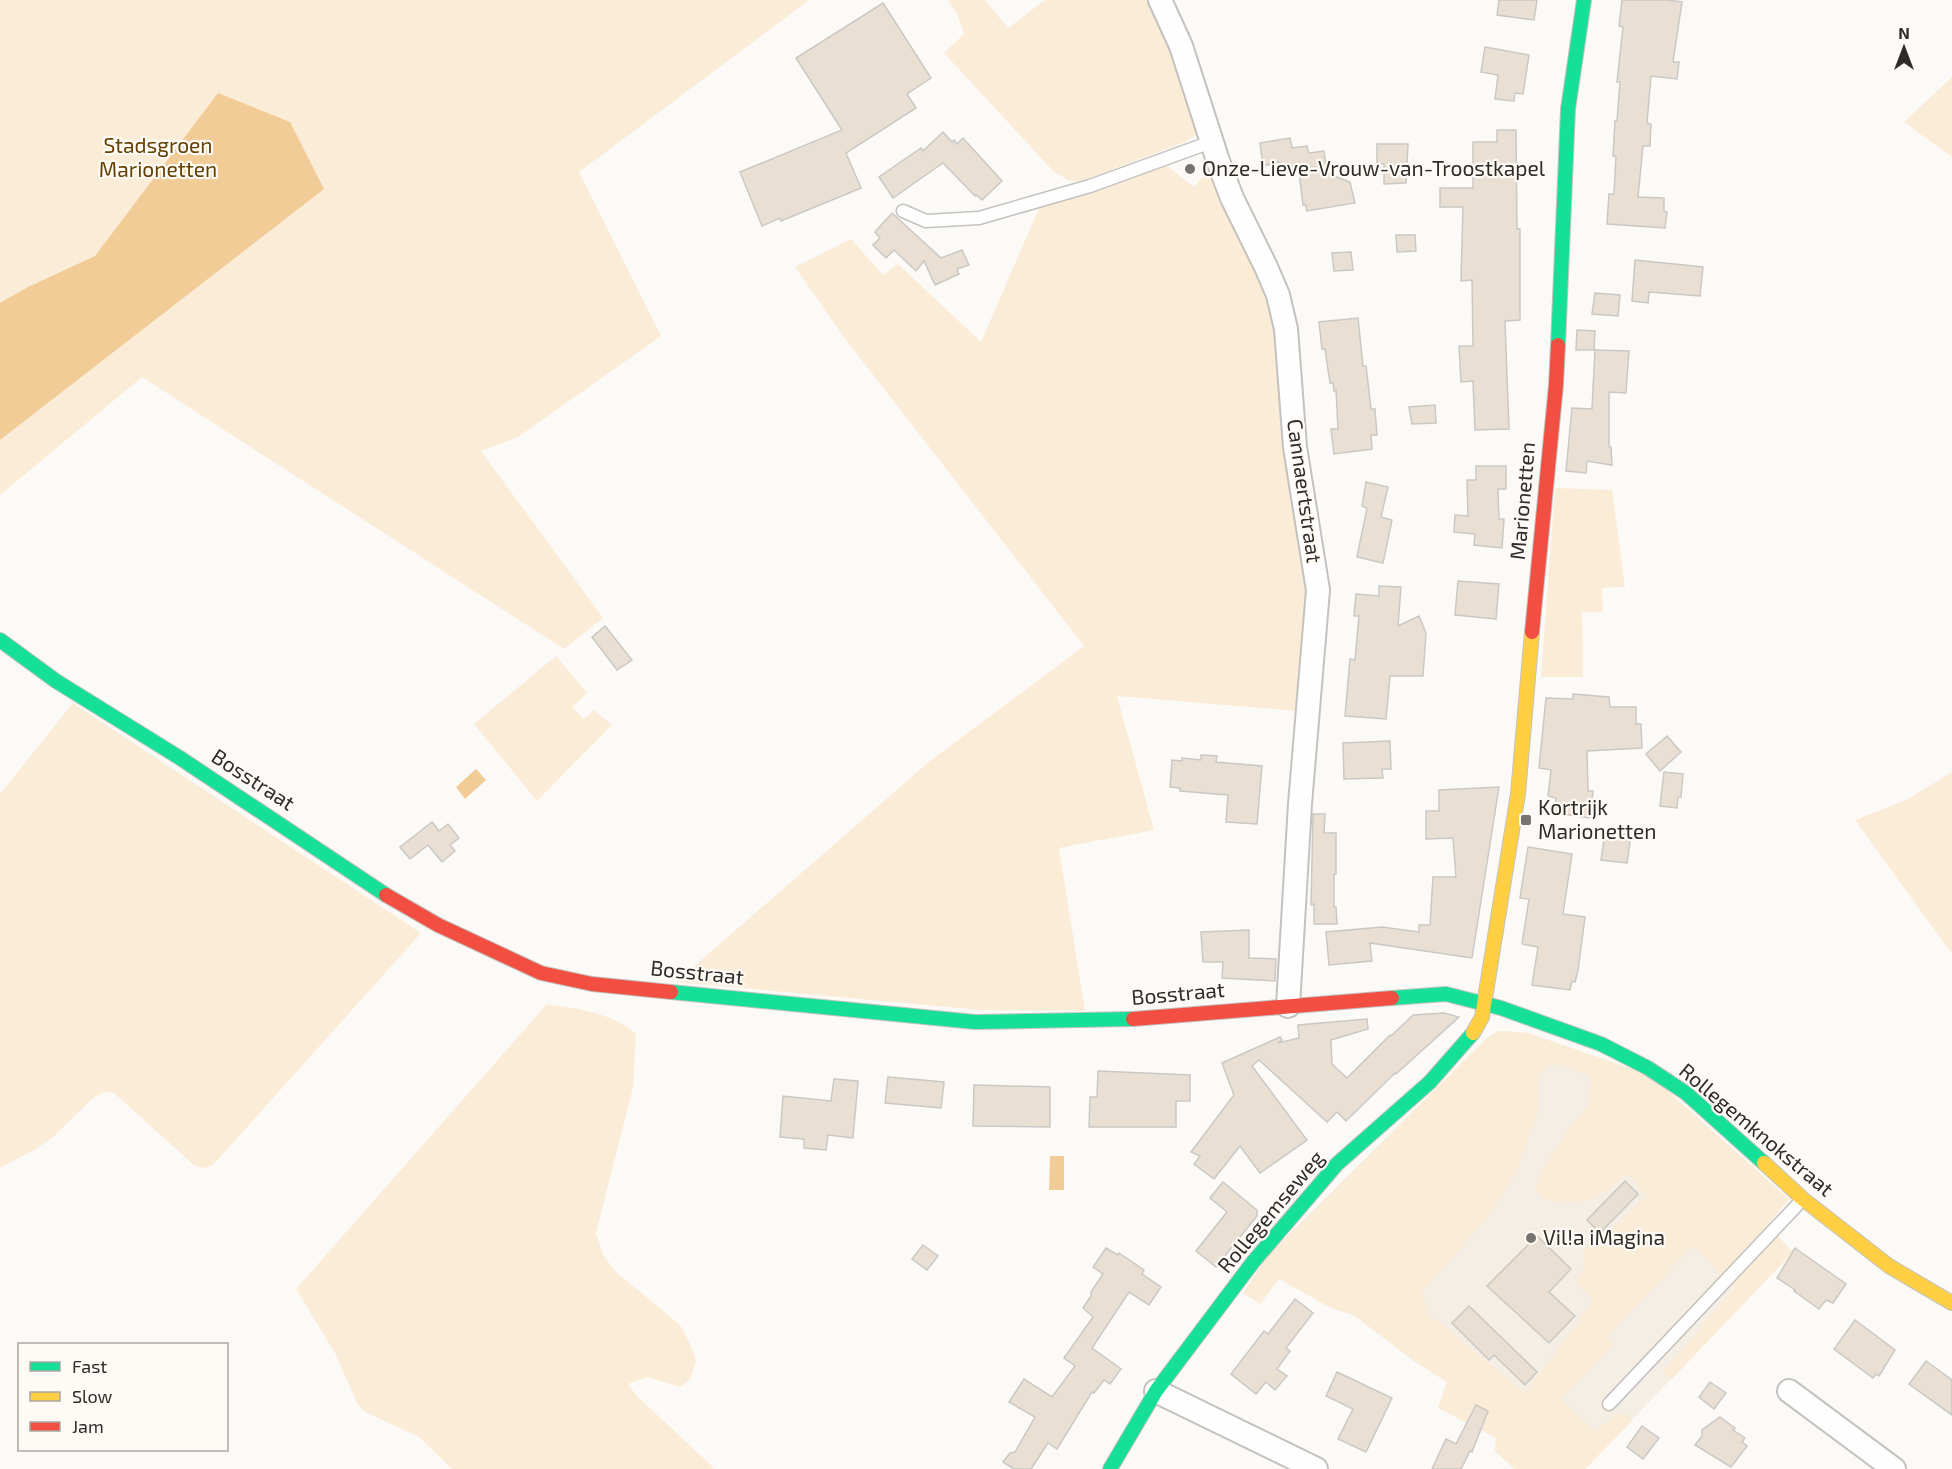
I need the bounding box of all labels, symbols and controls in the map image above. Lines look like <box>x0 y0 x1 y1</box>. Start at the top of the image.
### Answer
north arrow <box>1874 18 1934 78</box>
text: N <box>1898 23 1910 42</box>
park label: Stadsgroen Marionetten <box>99 132 217 181</box>
place label: Onze-Lieve-Vrouw-van-Troostkapel <box>1202 155 1546 180</box>
marker: Onze-Lieve-Vrouw-van-Troostkapel <box>1183 162 1197 176</box>
street label: Cannaertstraat <box>1283 417 1328 564</box>
street label: Marionetten <box>1504 441 1539 561</box>
street label: Bosstraat <box>208 743 300 815</box>
place label: Kortrijk Marionetten <box>1538 794 1656 843</box>
marker: Kortrijk Marionetten <box>1519 813 1533 827</box>
street label: Bosstraat <box>649 954 745 989</box>
street label: Bosstraat <box>1130 976 1226 1009</box>
street label: Rollegemknokstraat <box>1675 1057 1839 1201</box>
street label: Rollegemseweg <box>1211 1145 1328 1277</box>
place label: Vil!a iMagina <box>1543 1224 1665 1249</box>
marker: Vil!a iMagina <box>1524 1231 1538 1245</box>
legend <box>18 1343 228 1451</box>
text: Fast <box>72 1355 107 1377</box>
text: Slow <box>72 1385 113 1407</box>
text: Jam <box>72 1415 104 1437</box>

